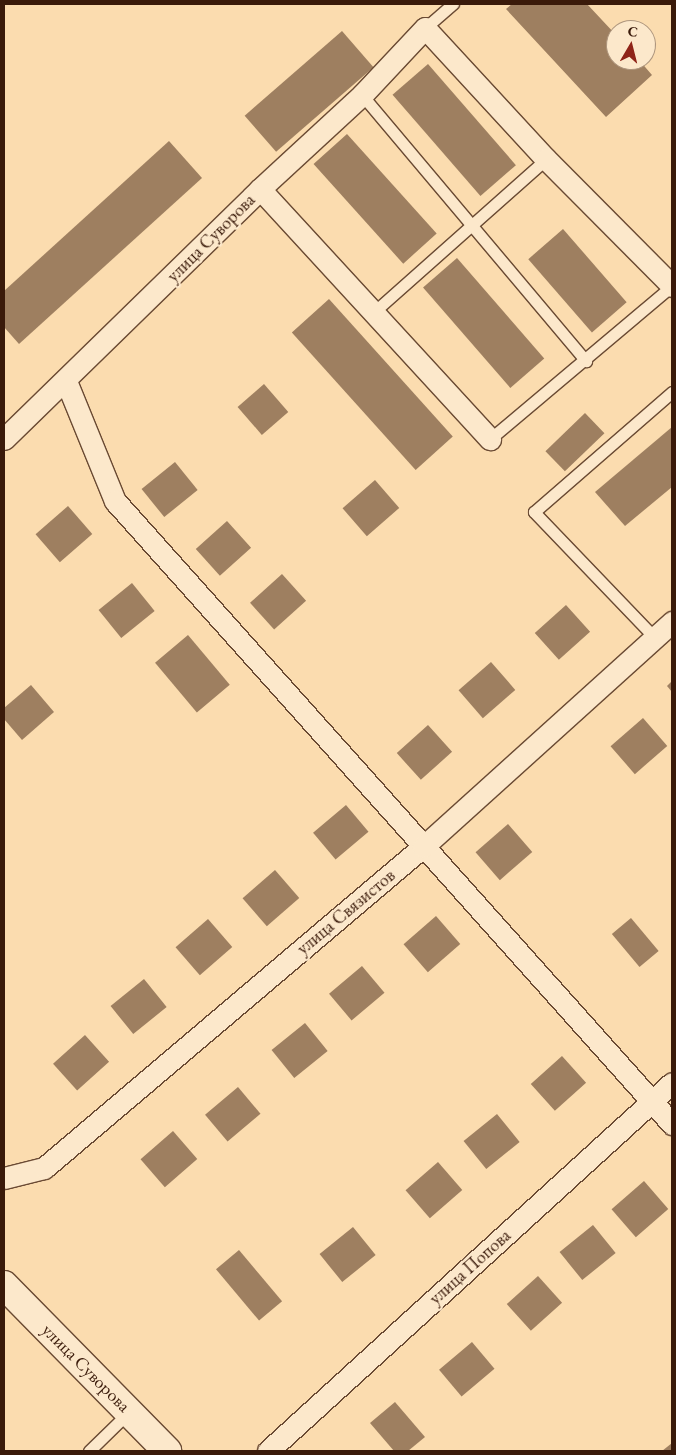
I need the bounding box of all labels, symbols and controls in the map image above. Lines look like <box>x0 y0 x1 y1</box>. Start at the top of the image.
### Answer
north arrow <box>606 20 656 70</box>
text: С <box>627 22 639 41</box>
street label: улица Суворова <box>162 189 260 287</box>
street label: улица Связистов <box>292 865 400 959</box>
street label: улица Попова <box>425 1225 515 1309</box>
street label: улица Суворова <box>37 1319 135 1417</box>

